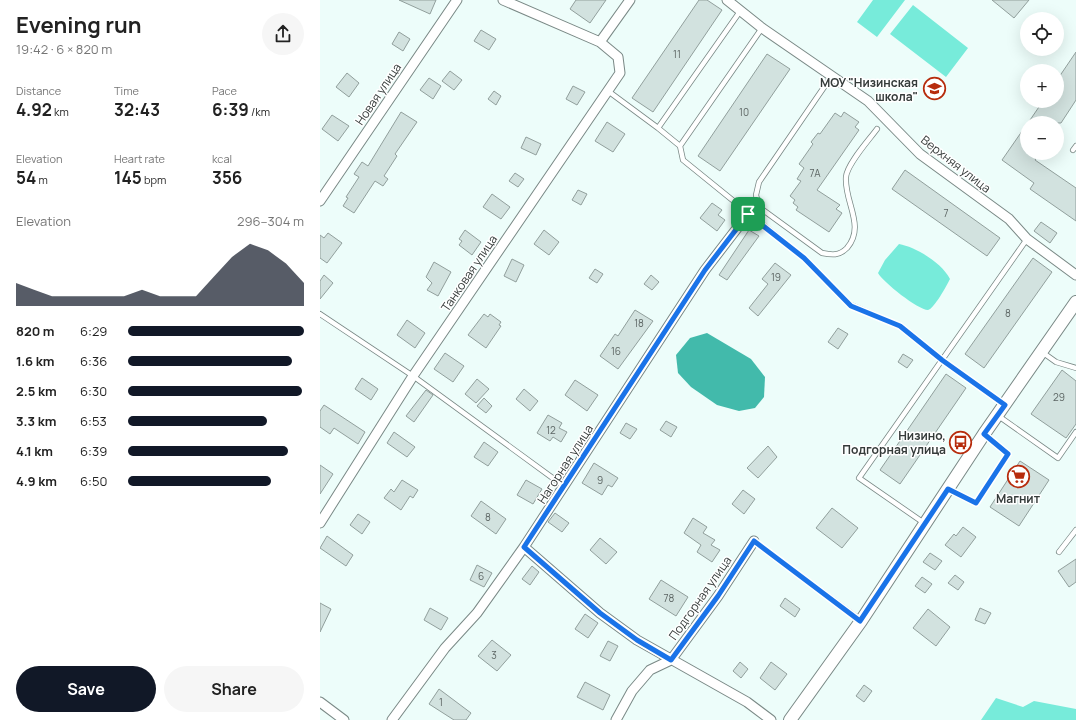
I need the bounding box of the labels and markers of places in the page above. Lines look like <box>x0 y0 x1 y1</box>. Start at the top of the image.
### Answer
place label: МОУ "Низинская школа" <box>820 74 918 105</box>
school or university icon: МОУ "Низинская школа" <box>921 76 947 102</box>
pin <box>731 197 765 231</box>
place label: Низино, Подгорная улица <box>842 427 946 458</box>
bus stop icon: Низино, Подгорная улица <box>948 429 974 455</box>
supermarket icon: Магнит <box>1005 464 1031 490</box>
place label: Магнит <box>996 490 1041 507</box>

